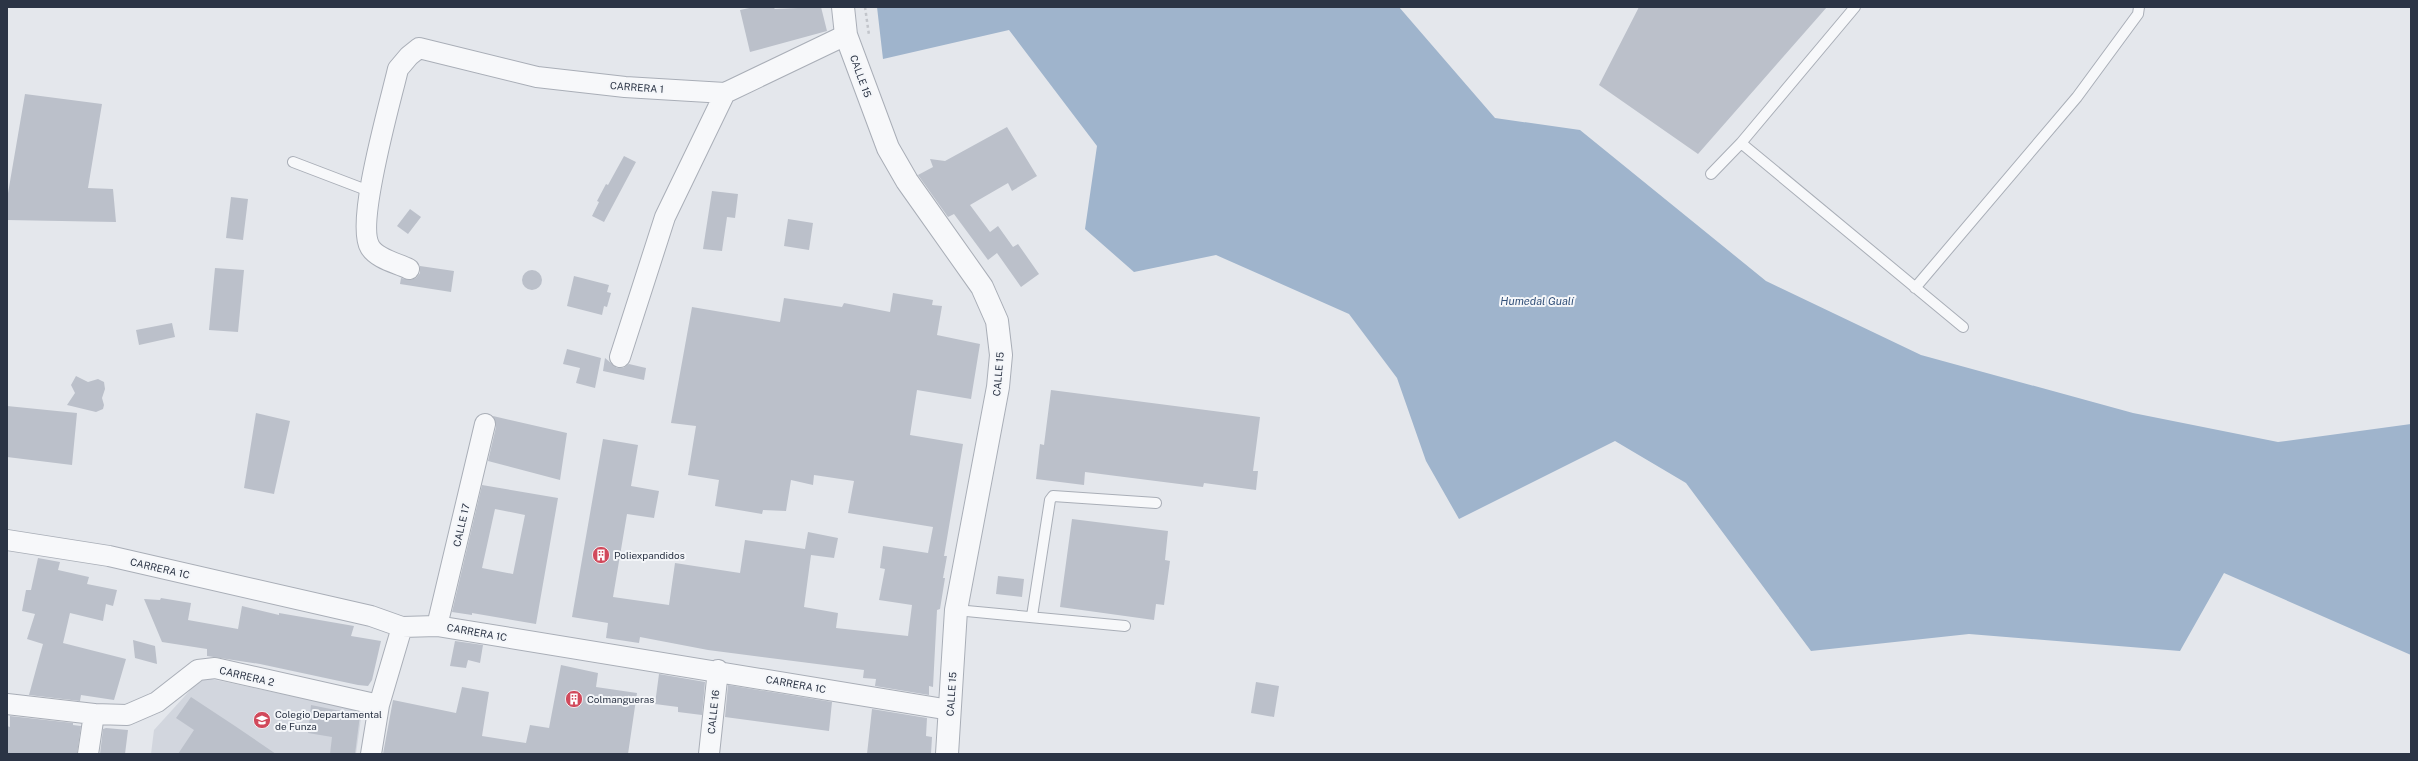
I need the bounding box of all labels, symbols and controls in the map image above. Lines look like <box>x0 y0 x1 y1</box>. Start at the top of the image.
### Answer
street label: CALLE 15 <box>848 53 874 99</box>
street label: CARRERA 1 <box>610 79 664 95</box>
water label: Humedal Gualí <box>1500 295 1575 307</box>
street label: CALLE 15 <box>990 351 1006 397</box>
street label: CALLE 17 <box>450 502 472 548</box>
building icon: Poliexpandidos <box>591 545 611 565</box>
place label: Poliexpandidos <box>614 549 685 561</box>
street label: CARRERA 1C <box>129 555 191 581</box>
street label: CARRERA 1C <box>446 621 508 643</box>
street label: CARRERA 2 <box>218 664 276 688</box>
street label: CALLE 15 <box>943 671 959 717</box>
street label: CARRERA 1C <box>765 673 827 695</box>
building icon: Colmangueras <box>564 689 584 709</box>
street label: CALLE 16 <box>705 689 721 735</box>
place label: Colmangueras <box>587 693 654 705</box>
place label: Colegio Departamental de Funza <box>275 708 382 732</box>
school or university icon: Colegio Departamental de Funza <box>252 710 272 730</box>

